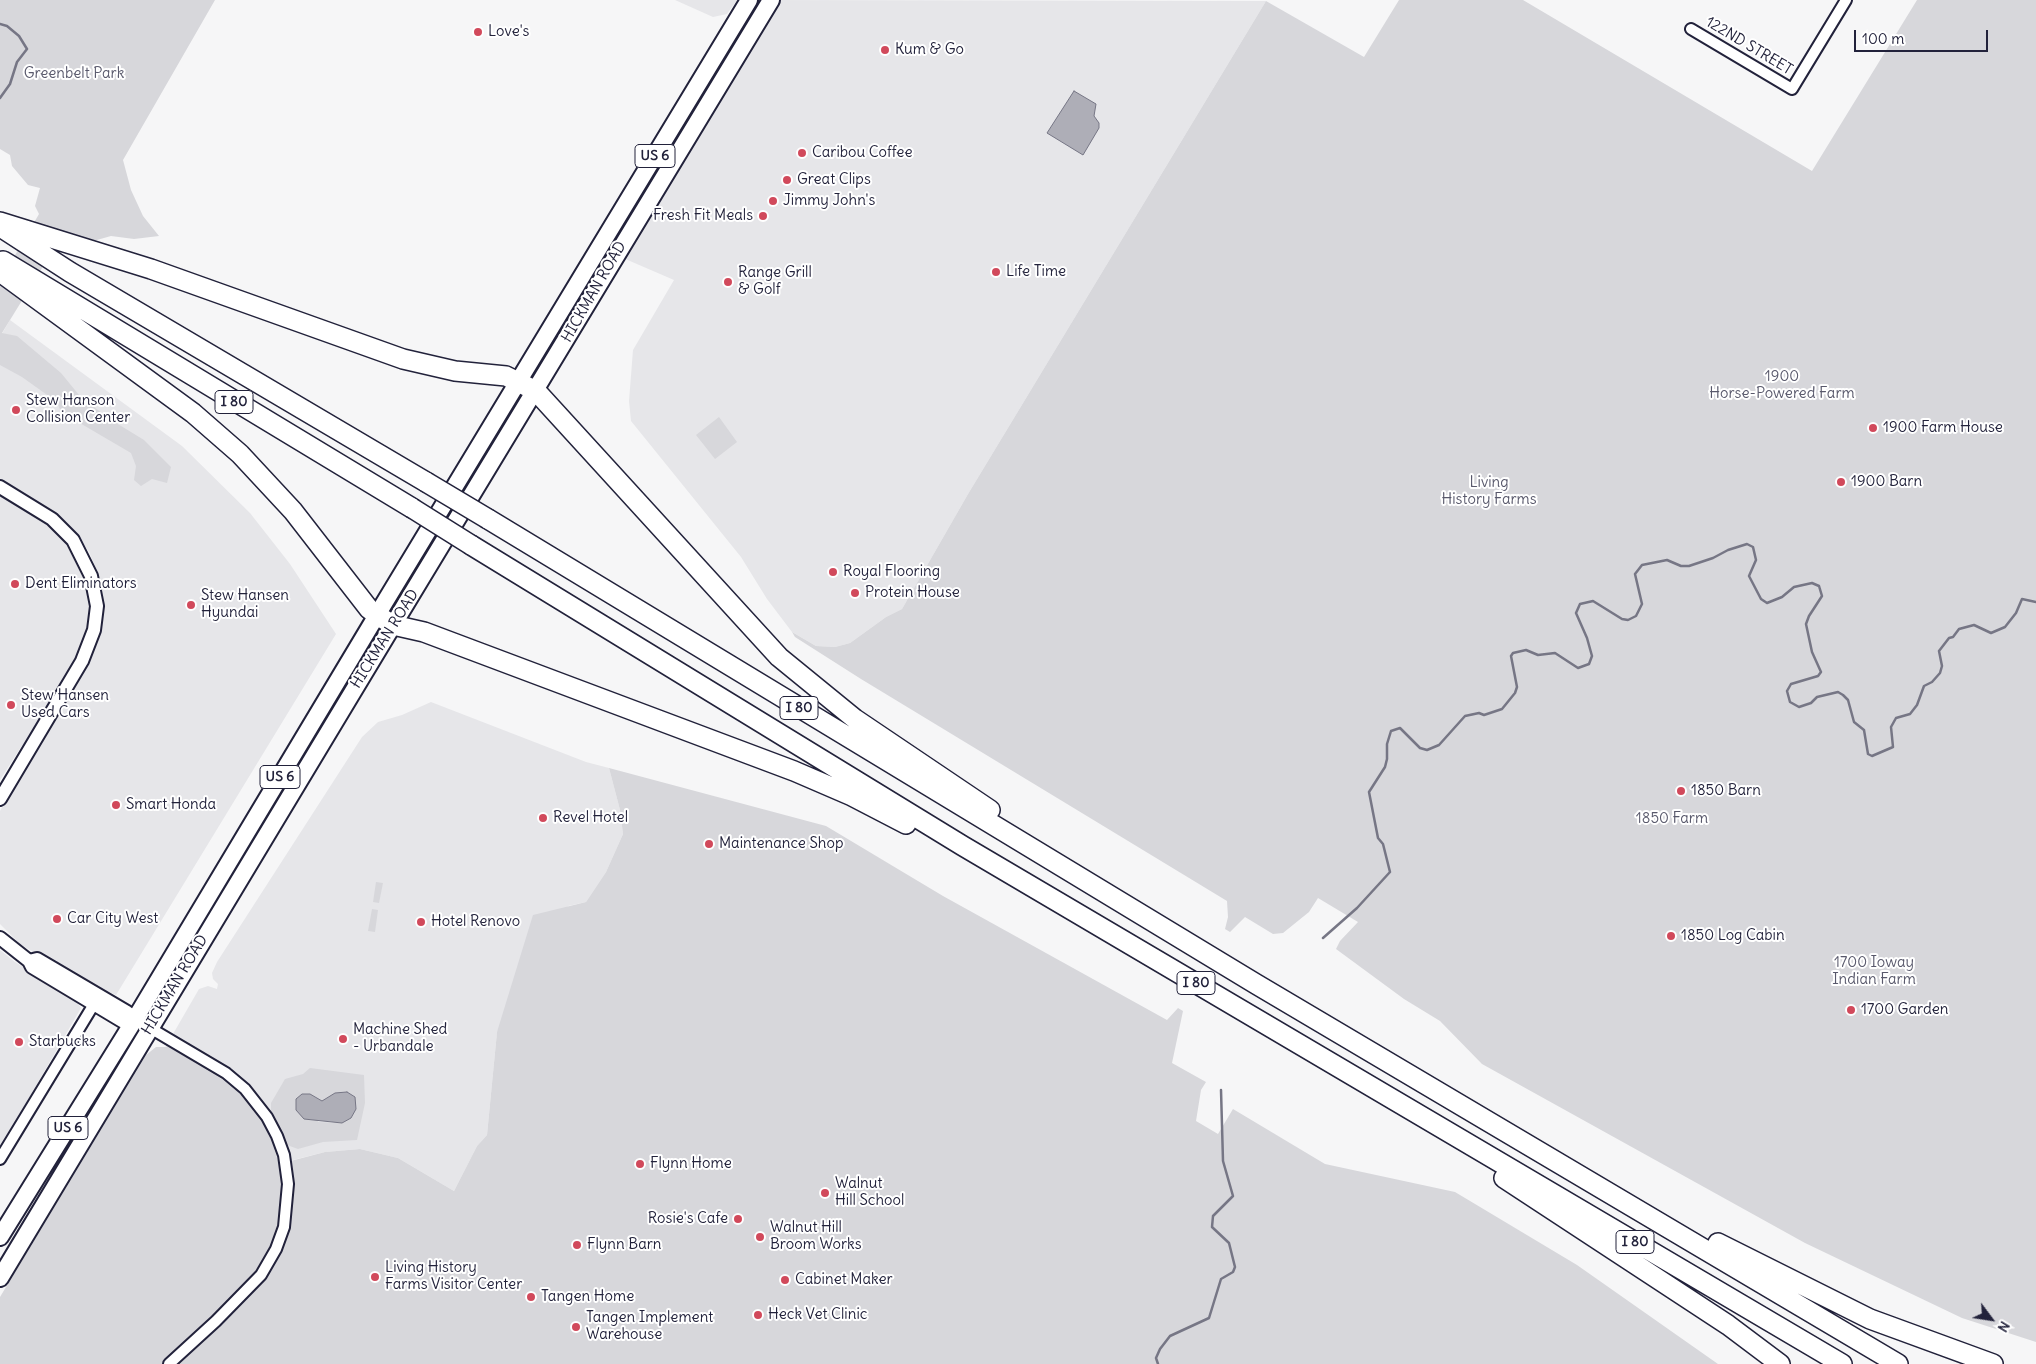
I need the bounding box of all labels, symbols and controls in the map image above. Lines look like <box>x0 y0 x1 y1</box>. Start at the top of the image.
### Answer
street label: 122ND STREET <box>1702 13 1796 79</box>
scale bar <box>1856 20 1990 52</box>
place label: Love's <box>488 23 529 41</box>
marker: Love's <box>472 26 484 38</box>
text: 100 m <box>1862 29 1904 48</box>
place label: Kum & Go <box>895 41 964 59</box>
marker: Kum & Go <box>879 44 891 56</box>
park label: Greenbelt Park <box>24 65 124 83</box>
road number: US 6 <box>635 144 675 168</box>
place label: Caribou Coffee <box>812 144 912 162</box>
marker: Caribou Coffee <box>796 147 808 159</box>
place label: Great Clips <box>797 171 871 189</box>
marker: Great Clips <box>781 174 793 186</box>
place label: Jimmy John's <box>783 192 875 210</box>
marker: Jimmy John's <box>767 195 779 207</box>
place label: Fresh Fit Meals <box>653 207 753 225</box>
marker: Fresh Fit Meals <box>757 210 769 222</box>
street label: HICKMAN ROAD <box>558 238 630 346</box>
place label: Life Time <box>1006 263 1066 281</box>
place label: Range Grill & Golf <box>738 264 812 299</box>
marker: Life Time <box>990 266 1002 278</box>
marker: Range Grill & Golf <box>722 276 734 288</box>
park label: 1900 Horse-Powered Farm <box>1709 368 1855 403</box>
road number: I 80 <box>215 391 253 414</box>
place label: Stew Hanson Collision Center <box>26 392 130 427</box>
marker: Stew Hanson Collision Center <box>10 404 22 416</box>
place label: 1900 Farm House <box>1883 419 2003 437</box>
marker: 1900 Farm House <box>1867 422 1879 434</box>
place label: 1900 Barn <box>1851 473 1922 491</box>
park label: Living History Farms <box>1441 474 1537 509</box>
marker: 1900 Barn <box>1835 476 1847 488</box>
place label: Royal Flooring <box>843 563 940 581</box>
marker: Royal Flooring <box>827 566 839 578</box>
place label: Dent Eliminators <box>25 575 137 593</box>
marker: Dent Eliminators <box>9 578 21 590</box>
place label: Protein House <box>865 584 960 602</box>
street label: HICKMAN ROAD <box>347 586 423 692</box>
place label: Stew Hansen Hyundai <box>201 587 289 622</box>
marker: Protein House <box>849 587 861 599</box>
marker: Stew Hansen Hyundai <box>185 599 197 611</box>
place label: Stew Hansen Used Cars <box>21 687 109 722</box>
road number: I 80 <box>780 696 818 720</box>
marker: Stew Hansen Used Cars <box>5 699 17 711</box>
road number: US 6 <box>260 766 300 789</box>
place label: 1850 Barn <box>1691 782 1761 800</box>
marker: 1850 Barn <box>1675 785 1687 797</box>
place label: Smart Honda <box>126 796 216 814</box>
marker: Smart Honda <box>110 799 122 811</box>
place label: Revel Hotel <box>553 809 628 827</box>
park label: 1850 Farm <box>1636 810 1708 828</box>
marker: Revel Hotel <box>537 812 549 824</box>
place label: Maintenance Shop <box>719 835 843 853</box>
marker: Maintenance Shop <box>703 838 715 850</box>
place label: Car City West <box>67 910 158 928</box>
marker: Car City West <box>51 913 63 925</box>
place label: Hotel Renovo <box>431 913 520 931</box>
marker: Hotel Renovo <box>415 916 427 928</box>
place label: 1850 Log Cabin <box>1681 927 1785 945</box>
marker: 1850 Log Cabin <box>1665 930 1677 942</box>
street label: HICKMAN ROAD <box>138 932 212 1038</box>
park label: 1700 Ioway Indian Farm <box>1832 954 1916 989</box>
road number: I 80 <box>1177 971 1215 994</box>
place label: 1700 Garden <box>1861 1001 1948 1019</box>
marker: 1700 Garden <box>1845 1004 1857 1016</box>
place label: Machine Shed - Urbandale <box>353 1021 447 1056</box>
place label: Starbucks <box>29 1033 96 1051</box>
marker: Machine Shed - Urbandale <box>337 1033 349 1045</box>
marker: Starbucks <box>13 1036 25 1048</box>
road number: US 6 <box>48 1116 88 1140</box>
place label: Flynn Home <box>650 1155 732 1173</box>
marker: Flynn Home <box>634 1158 646 1170</box>
place label: Walnut Hill School <box>835 1175 904 1210</box>
marker: Walnut Hill School <box>819 1187 831 1199</box>
place label: Rosie's Cafe <box>648 1210 728 1228</box>
marker: Rosie's Cafe <box>732 1213 744 1225</box>
place label: Walnut Hill Broom Works <box>770 1219 862 1254</box>
road number: I 80 <box>1616 1230 1654 1254</box>
marker: Walnut Hill Broom Works <box>754 1231 766 1243</box>
place label: Flynn Barn <box>587 1236 662 1254</box>
marker: Flynn Barn <box>571 1239 583 1251</box>
place label: Living History Farms Visitor Center <box>385 1259 522 1294</box>
marker: Living History Farms Visitor Center <box>369 1271 381 1283</box>
place label: Cabinet Maker <box>795 1271 893 1289</box>
marker: Cabinet Maker <box>779 1274 791 1286</box>
place label: Tangen Home <box>541 1288 634 1306</box>
marker: Tangen Home <box>525 1291 537 1303</box>
north arrow <box>1966 1294 2016 1344</box>
place label: Heck Vet Clinic <box>768 1306 867 1324</box>
place label: Tangen Implement Warehouse <box>586 1309 713 1344</box>
marker: Heck Vet Clinic <box>752 1309 764 1321</box>
text: N <box>1994 1318 2014 1336</box>
marker: Tangen Implement Warehouse <box>570 1321 582 1333</box>

